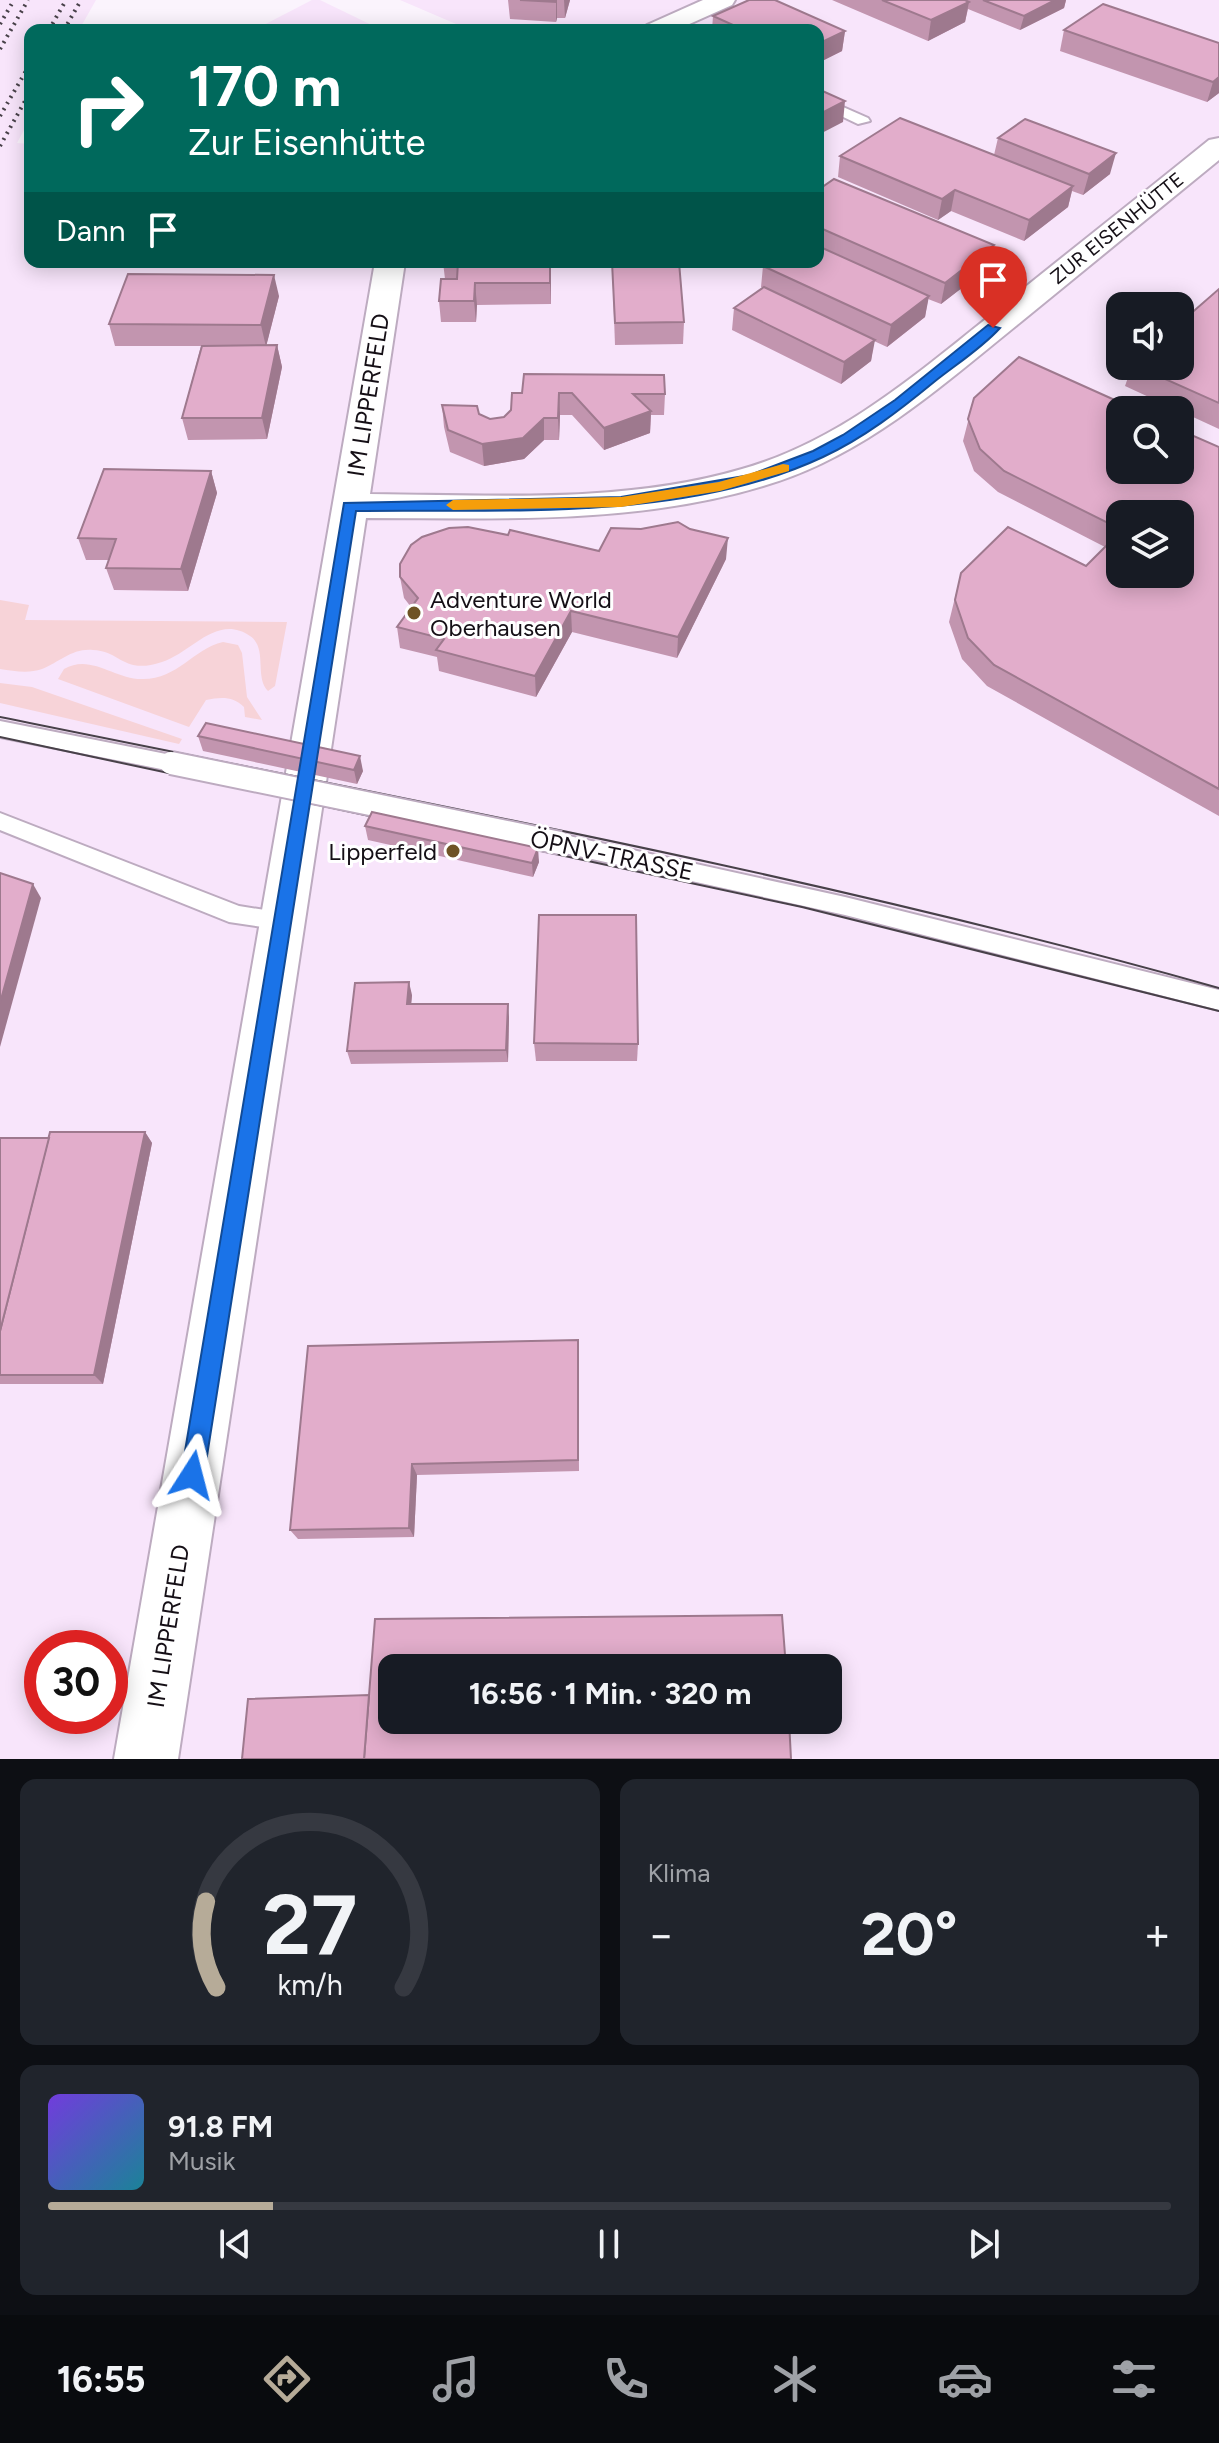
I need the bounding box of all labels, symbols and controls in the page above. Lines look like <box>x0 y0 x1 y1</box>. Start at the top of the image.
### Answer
text: 170 m <box>188 53 341 120</box>
icon: right <box>56 56 160 160</box>
text: Zur Eisenhütte <box>188 121 425 164</box>
street label: ZUR EISENHÜTTE <box>1046 167 1188 289</box>
icon: arrive <box>141 208 185 252</box>
text: Dann <box>56 212 125 249</box>
pin <box>959 246 1027 328</box>
icon: arrive <box>971 258 1015 302</box>
map controls <box>1106 292 1194 588</box>
button: sound <box>1106 292 1194 380</box>
street label: IM LIPPERFELD <box>341 311 395 479</box>
button: search <box>1106 396 1194 484</box>
button: layers <box>1106 500 1194 588</box>
place label: Adventure World Oberhausen <box>430 585 612 642</box>
marker: Adventure World Oberhausen <box>405 604 423 622</box>
street label: ÖPNV-TRASSE <box>528 824 696 886</box>
place label: Lipperfeld <box>328 837 437 866</box>
marker: Lipperfeld <box>444 842 462 860</box>
position arrow <box>150 1433 234 1517</box>
street label: IM LIPPERFELD <box>141 1542 195 1710</box>
speed limit sign: 30 <box>24 1630 128 1734</box>
text: 16:56 · 1 Min. · 320 m <box>469 1675 751 1712</box>
text: Klima <box>648 1857 711 1889</box>
text: 27 <box>263 1875 357 1975</box>
text: 20° <box>861 1898 957 1970</box>
text: − <box>648 1908 675 1961</box>
text: + <box>1144 1908 1171 1961</box>
text: km/h <box>277 1968 342 2002</box>
text: 91.8 FM <box>168 2108 273 2145</box>
text: Musik <box>168 2145 235 2177</box>
icon: previous <box>213 2222 257 2266</box>
icon: pause <box>587 2222 631 2266</box>
icon: next <box>962 2222 1006 2266</box>
icon: directions <box>259 2351 315 2407</box>
icon: music <box>428 2351 484 2407</box>
icon: phone <box>598 2351 654 2407</box>
icon: climate <box>767 2351 823 2407</box>
icon: car <box>937 2351 993 2407</box>
icon: filters <box>1106 2351 1162 2407</box>
text: 16:55 <box>57 2358 145 2401</box>

